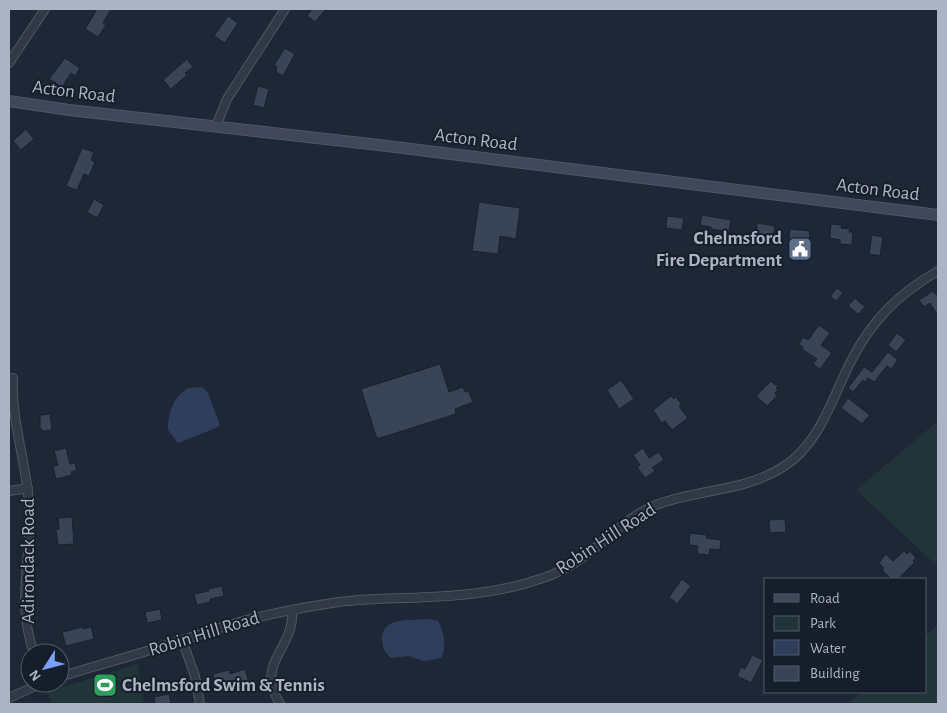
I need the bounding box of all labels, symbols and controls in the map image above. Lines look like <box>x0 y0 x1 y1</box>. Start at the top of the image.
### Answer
street label: Acton Road <box>31 77 117 107</box>
street label: Acton Road <box>433 125 519 155</box>
street label: Acton Road <box>835 175 921 205</box>
place label: Chelmsford Fire Department <box>656 229 783 270</box>
public building icon: Chelmsford Fire Department <box>787 236 813 262</box>
street label: Adirondack Road <box>19 498 38 624</box>
street label: Robin Hill Road <box>553 500 659 578</box>
legend <box>764 578 927 693</box>
text: Road <box>810 591 840 606</box>
street label: Robin Hill Road <box>147 608 262 660</box>
text: Park <box>810 616 836 631</box>
text: Water <box>810 641 846 656</box>
north arrow <box>20 643 70 693</box>
text: Building <box>810 666 860 681</box>
text: N <box>27 667 44 683</box>
sports icon: Chelmsford Swim & Tennis <box>92 672 118 698</box>
place label: Chelmsford Swim & Tennis <box>122 676 325 695</box>

